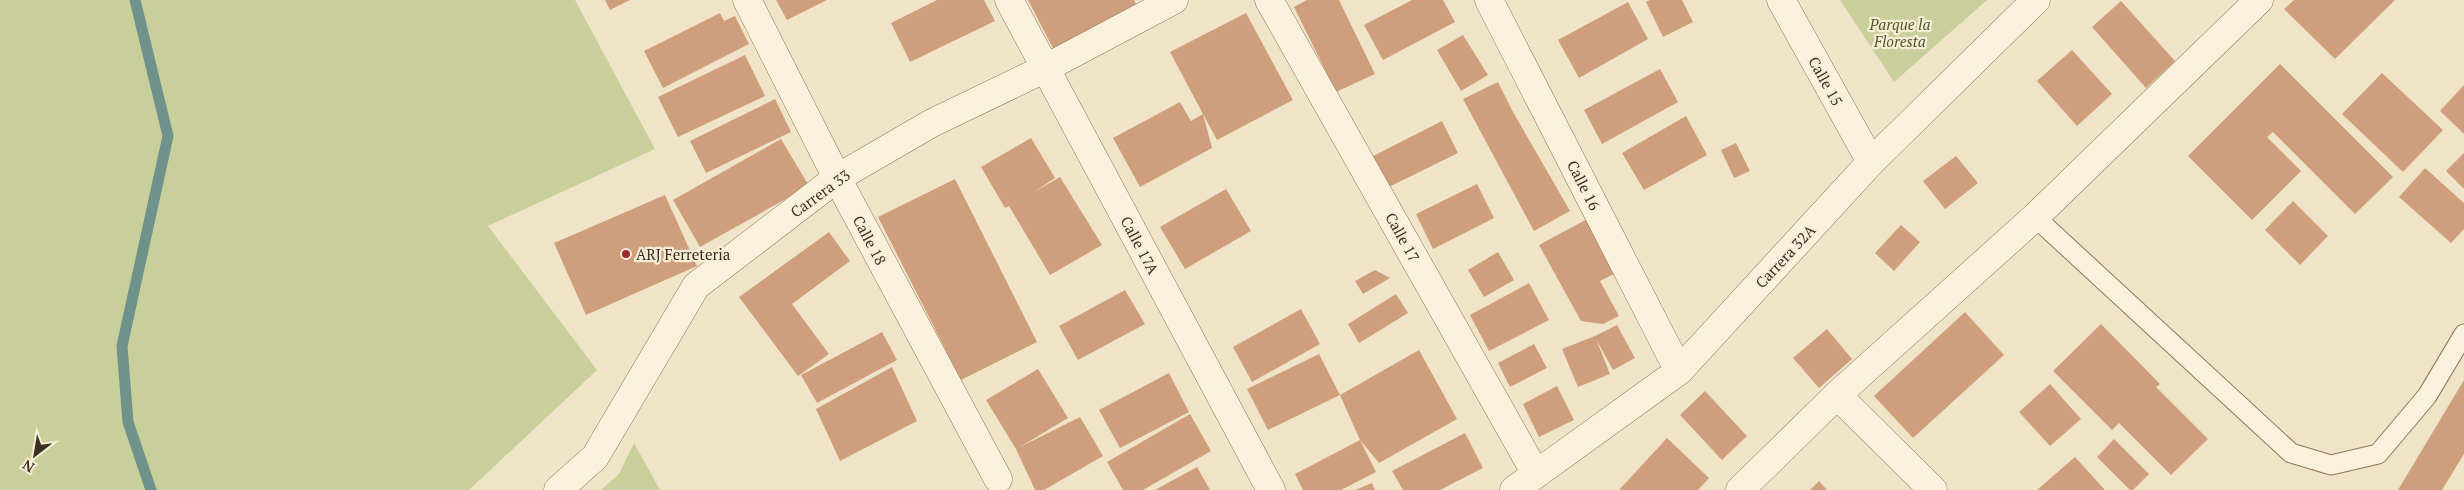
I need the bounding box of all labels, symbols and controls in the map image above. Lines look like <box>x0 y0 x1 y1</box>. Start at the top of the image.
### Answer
park label: Parque la Floresta <box>1869 14 1930 51</box>
street label: Calle 15 <box>1804 53 1848 109</box>
street label: Calle 16 <box>1563 157 1605 213</box>
street label: Carrera 33 <box>786 165 854 221</box>
street label: Calle 17 <box>1381 209 1425 265</box>
street label: Calle 18 <box>849 212 891 268</box>
street label: Calle 17A <box>1116 213 1164 278</box>
street label: Carrera 32A <box>1751 220 1820 292</box>
place label: ARJ Ferreteria <box>636 244 731 264</box>
marker: ARJ Ferreteria <box>620 248 632 260</box>
north arrow <box>10 430 60 480</box>
text: N <box>18 455 37 477</box>

